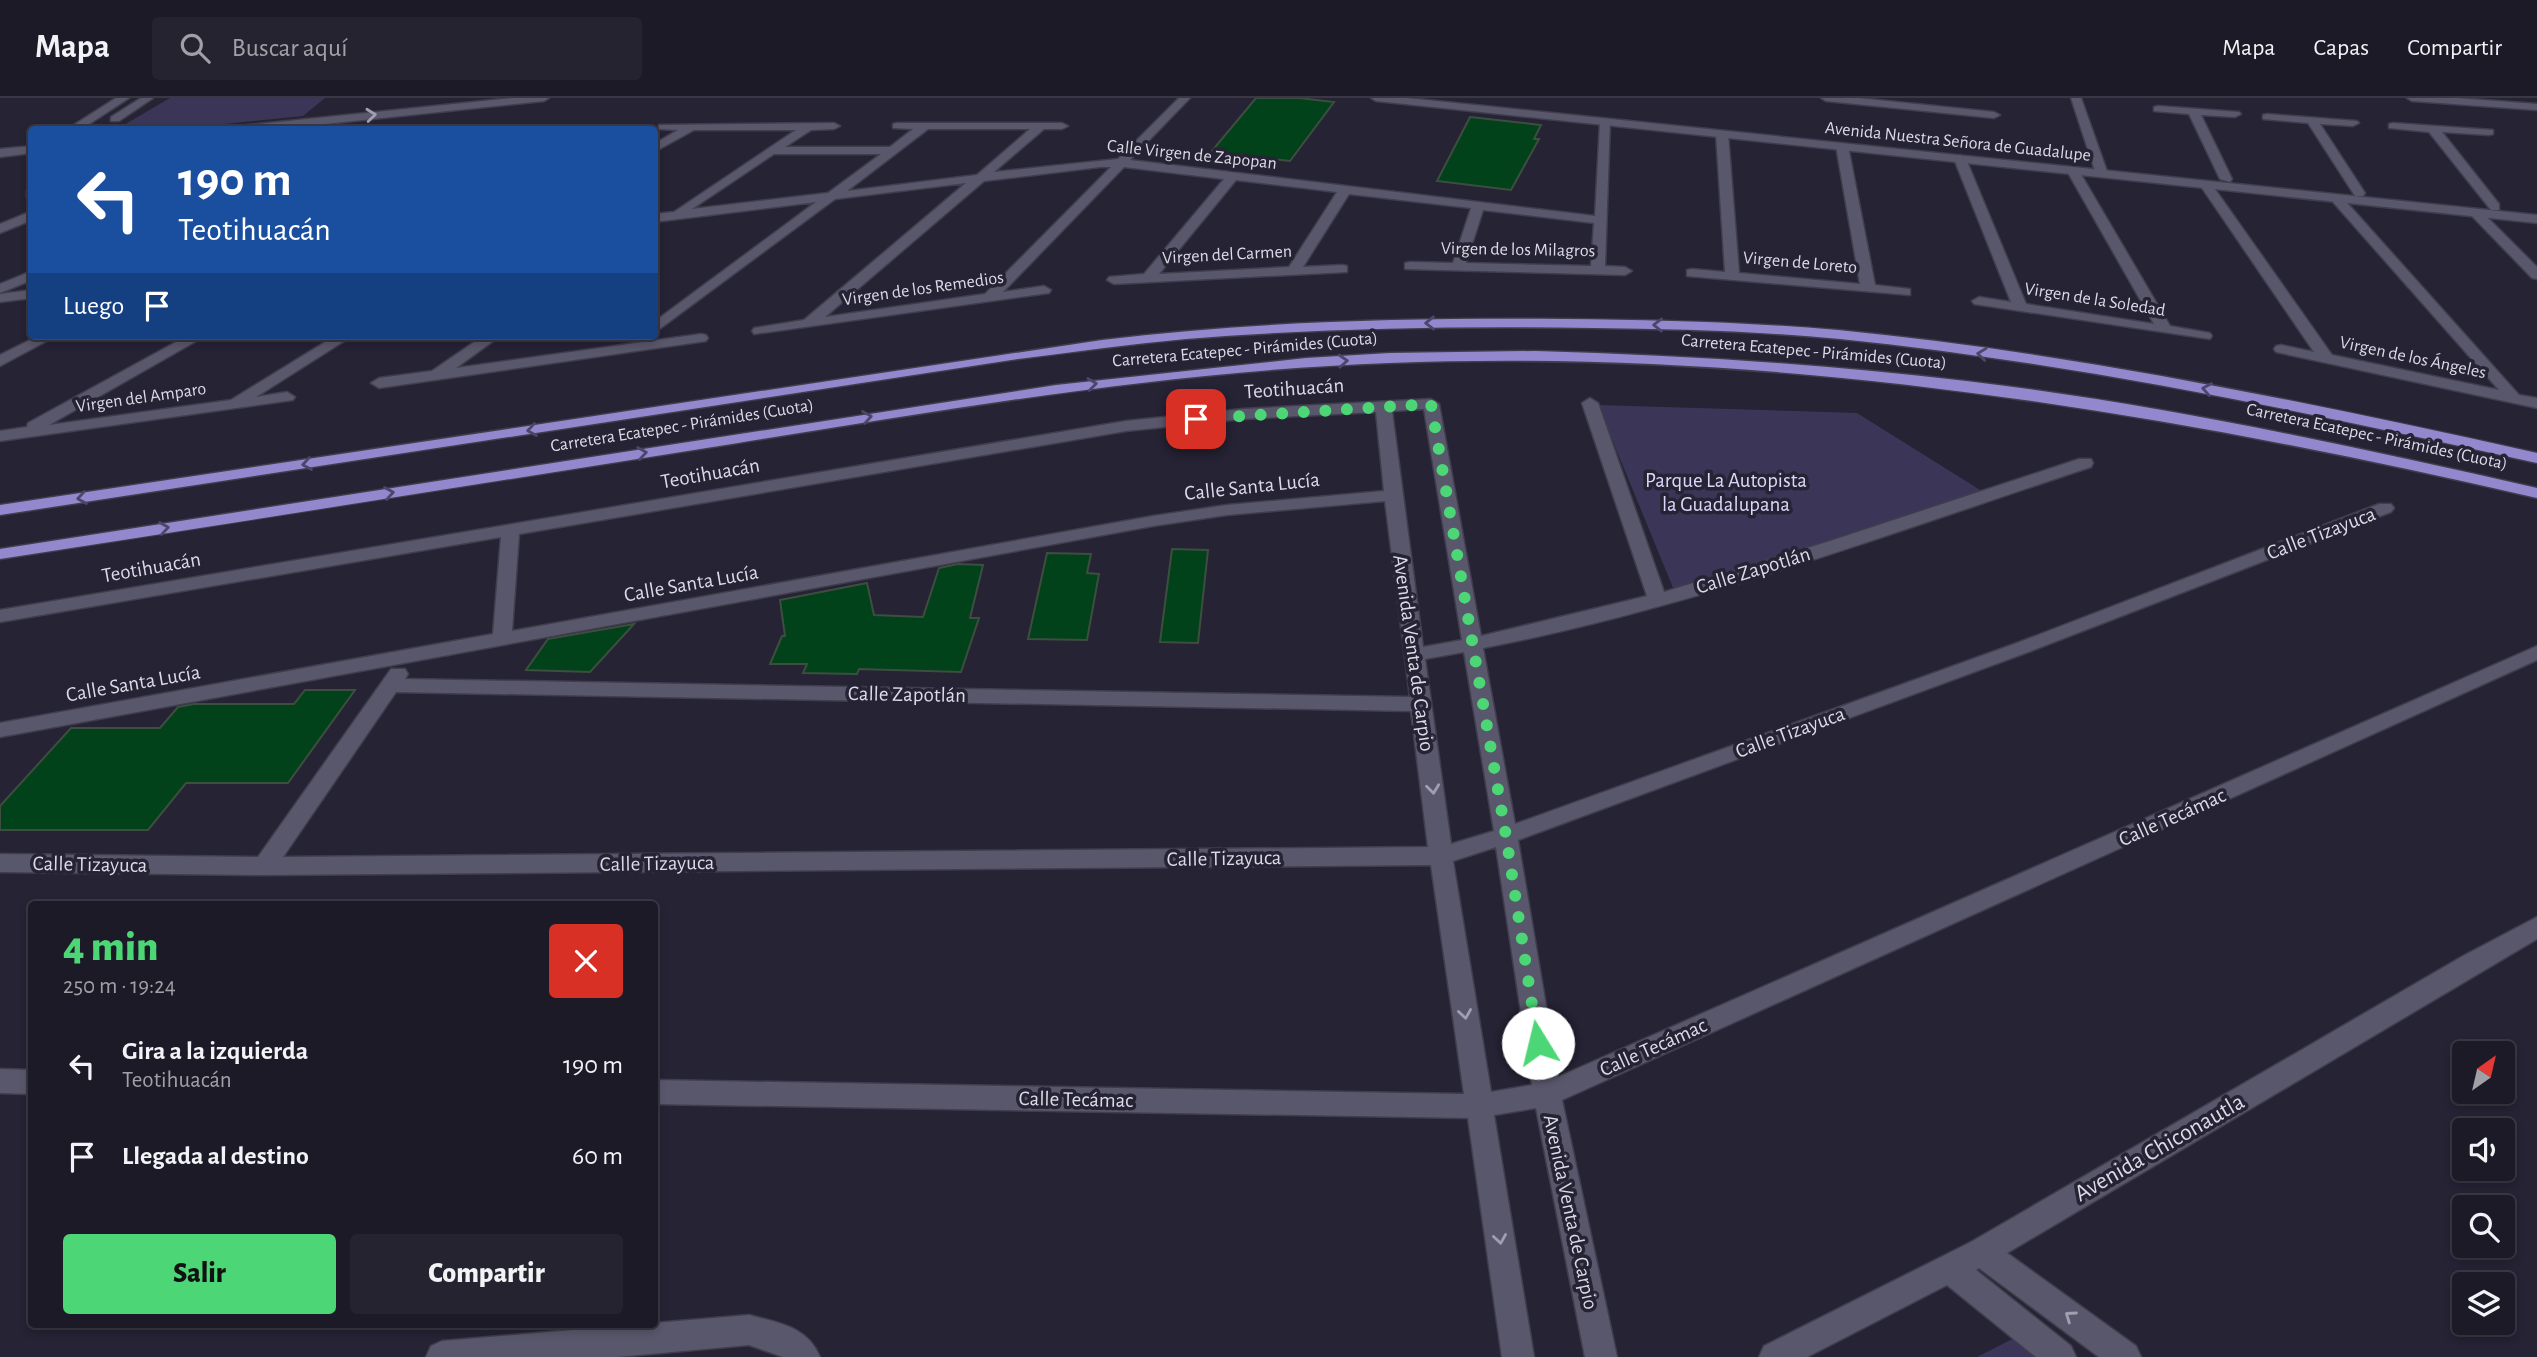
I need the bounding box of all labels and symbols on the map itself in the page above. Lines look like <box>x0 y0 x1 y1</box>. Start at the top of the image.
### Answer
one-way arrow <box>366 108 377 123</box>
street label: Avenida Nuestra Señora de Guadalupe <box>1824 119 2092 165</box>
street label: Calle Virgen de Zapopan <box>1106 137 1278 173</box>
street label: Virgen de los Milagros <box>1441 240 1595 260</box>
street label: Virgen del Carmen <box>1162 243 1292 267</box>
street label: Virgen de Loreto <box>1742 249 1858 277</box>
street label: Virgen de los Remedios <box>841 269 1005 309</box>
street label: Virgen de la Soledad <box>2023 280 2167 320</box>
one-way arrow <box>1425 315 1435 331</box>
one-way arrow <box>1652 317 1663 333</box>
street label: Carretera Ecatepec - Pirámides (Cuota) <box>1112 329 1379 371</box>
street label: Carretera Ecatepec - Pirámides (Cuota) <box>1680 331 1947 373</box>
street label: Virgen de los Ángeles <box>2338 331 2488 382</box>
one-way arrow <box>1976 346 1988 361</box>
one-way arrow <box>1337 353 1348 368</box>
street label: Teotihuacán <box>1243 375 1345 402</box>
one-way arrow <box>1086 376 1098 391</box>
street label: Virgen del Amparo <box>75 380 208 416</box>
one-way arrow <box>2201 382 2212 397</box>
pin <box>1166 389 1226 449</box>
street label: Carretera Ecatepec - Pirámides (Cuota) <box>549 396 815 456</box>
street label: Carretera Ecatepec - Pirámides (Cuota) <box>2245 400 2509 473</box>
one-way arrow <box>861 410 873 425</box>
one-way arrow <box>526 422 538 437</box>
one-way arrow <box>636 446 648 461</box>
street label: Teotihuacán <box>659 454 761 493</box>
one-way arrow <box>301 456 313 471</box>
street label: Calle Santa Lucía <box>1183 469 1321 504</box>
park label: Parque La Autopista la Guadalupana <box>1645 470 1807 515</box>
one-way arrow <box>383 486 395 501</box>
one-way arrow <box>76 490 88 505</box>
street label: Calle Tizayuca <box>2264 503 2379 564</box>
one-way arrow <box>158 521 170 536</box>
street label: Calle Zapotlán <box>1694 543 1813 598</box>
street label: Teotihuacán <box>100 548 202 587</box>
street label: Avenida Venta de Carpio <box>1389 553 1438 753</box>
street label: Calle Santa Lucía <box>622 561 760 606</box>
street label: Calle Santa Lucía <box>64 661 202 706</box>
street label: Calle Zapotlán <box>848 683 966 706</box>
street label: Calle Tizayuca <box>1733 703 1848 762</box>
one-way arrow <box>1425 783 1440 794</box>
street label: Calle Tecámac <box>2116 785 2229 850</box>
street label: Calle Tizayuca <box>1166 847 1282 870</box>
street label: Calle Tizayuca <box>599 852 715 875</box>
street label: Calle Tizayuca <box>32 853 148 876</box>
position arrow <box>1501 1006 1575 1080</box>
one-way arrow <box>1458 1008 1473 1020</box>
street label: Calle Tecámac <box>1597 1015 1710 1080</box>
north arrow <box>2452 1041 2515 1104</box>
street label: Calle Tecámac <box>1018 1088 1134 1111</box>
street label: Avenida Chiconautla <box>2070 1089 2249 1206</box>
street label: Avenida Venta de Carpio <box>1540 1113 1601 1311</box>
one-way arrow <box>1492 1233 1507 1245</box>
one-way arrow <box>2065 1312 2078 1324</box>

